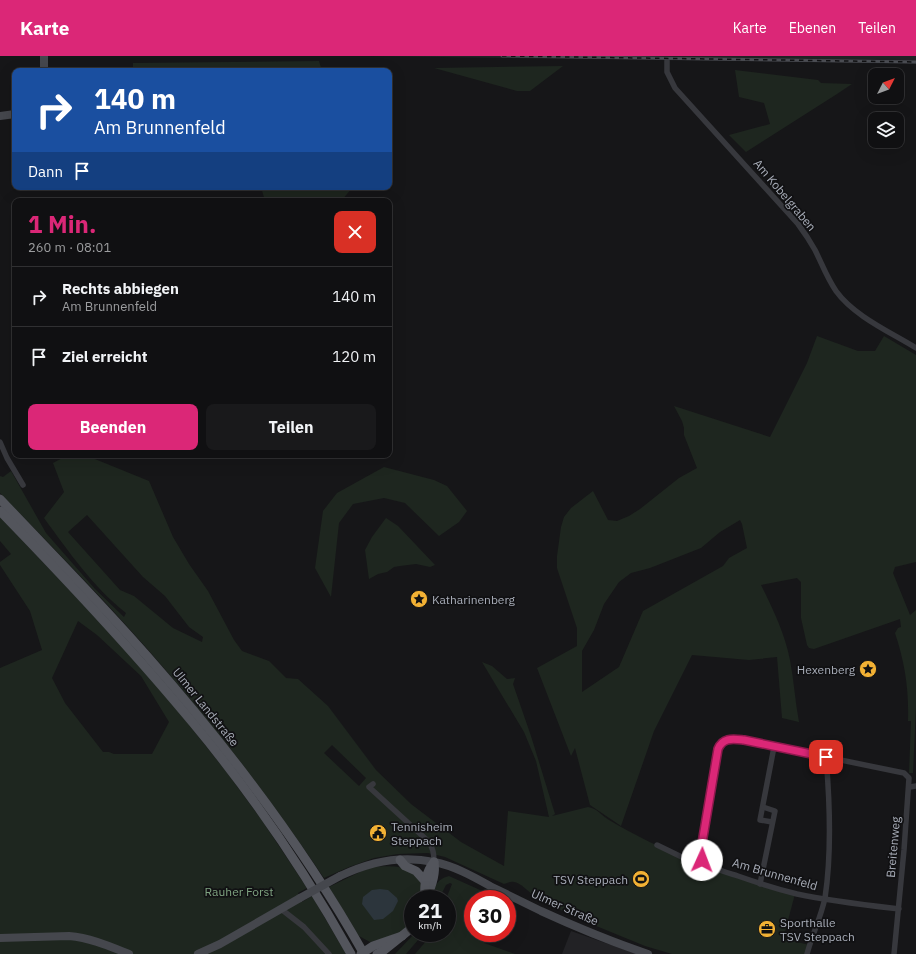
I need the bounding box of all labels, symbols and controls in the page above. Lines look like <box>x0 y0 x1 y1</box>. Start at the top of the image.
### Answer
text: Karte <box>20 16 69 40</box>
text: Karte <box>733 19 767 37</box>
text: Ebenen <box>789 19 836 37</box>
text: Teilen <box>858 19 896 37</box>
north arrow <box>868 68 904 104</box>
map controls <box>868 68 904 148</box>
text: 140 m <box>94 80 176 117</box>
icon: right <box>28 84 80 136</box>
button: layers <box>868 112 904 148</box>
text: Am Brunnenfeld <box>94 116 226 139</box>
street label: Am Kobelgraben <box>751 156 819 234</box>
icon: arrive <box>71 160 93 182</box>
text: Dann <box>28 162 63 181</box>
text: 1 Min. <box>28 208 96 240</box>
button: close <box>334 211 376 253</box>
text: 260 m · 08:01 <box>28 239 111 256</box>
text: Rechts abbiegen <box>62 279 179 298</box>
icon: right <box>28 286 50 308</box>
text: 140 m <box>332 287 376 306</box>
text: Am Brunnenfeld <box>62 298 157 315</box>
icon: arrive <box>28 346 50 368</box>
text: Ziel erreicht <box>62 347 148 366</box>
text: 120 m <box>332 347 376 366</box>
button: Beenden <box>28 404 198 450</box>
button: Teilen <box>206 404 376 450</box>
place icon: Katharinenberg <box>409 589 429 609</box>
place label: Katharinenberg <box>432 592 516 607</box>
place icon: Hexenberg <box>858 659 878 679</box>
place label: Hexenberg <box>797 662 856 677</box>
street label: Ulmer Landstraße <box>170 665 243 750</box>
pin <box>809 740 843 774</box>
icon: arrive <box>815 746 837 768</box>
street label: Breitenweg <box>883 815 903 878</box>
place label: Tennisheim Steppach <box>391 819 453 848</box>
public building icon: Tennisheim Steppach <box>368 823 388 843</box>
position arrow <box>681 839 723 881</box>
street label: Am Brunnenfeld <box>731 855 819 893</box>
sports icon: TSV Steppach <box>631 869 651 889</box>
place label: TSV Steppach <box>553 872 628 887</box>
park label: Rauher Forst <box>205 884 273 899</box>
street label: Ulmer Straße <box>529 886 601 929</box>
speed limit sign: 30 <box>464 890 516 942</box>
text: 21 <box>418 897 442 924</box>
place label: Sporthalle TSV Steppach <box>780 915 855 944</box>
text: km/h <box>418 919 442 932</box>
office icon: Sporthalle TSV Steppach <box>757 919 777 939</box>

